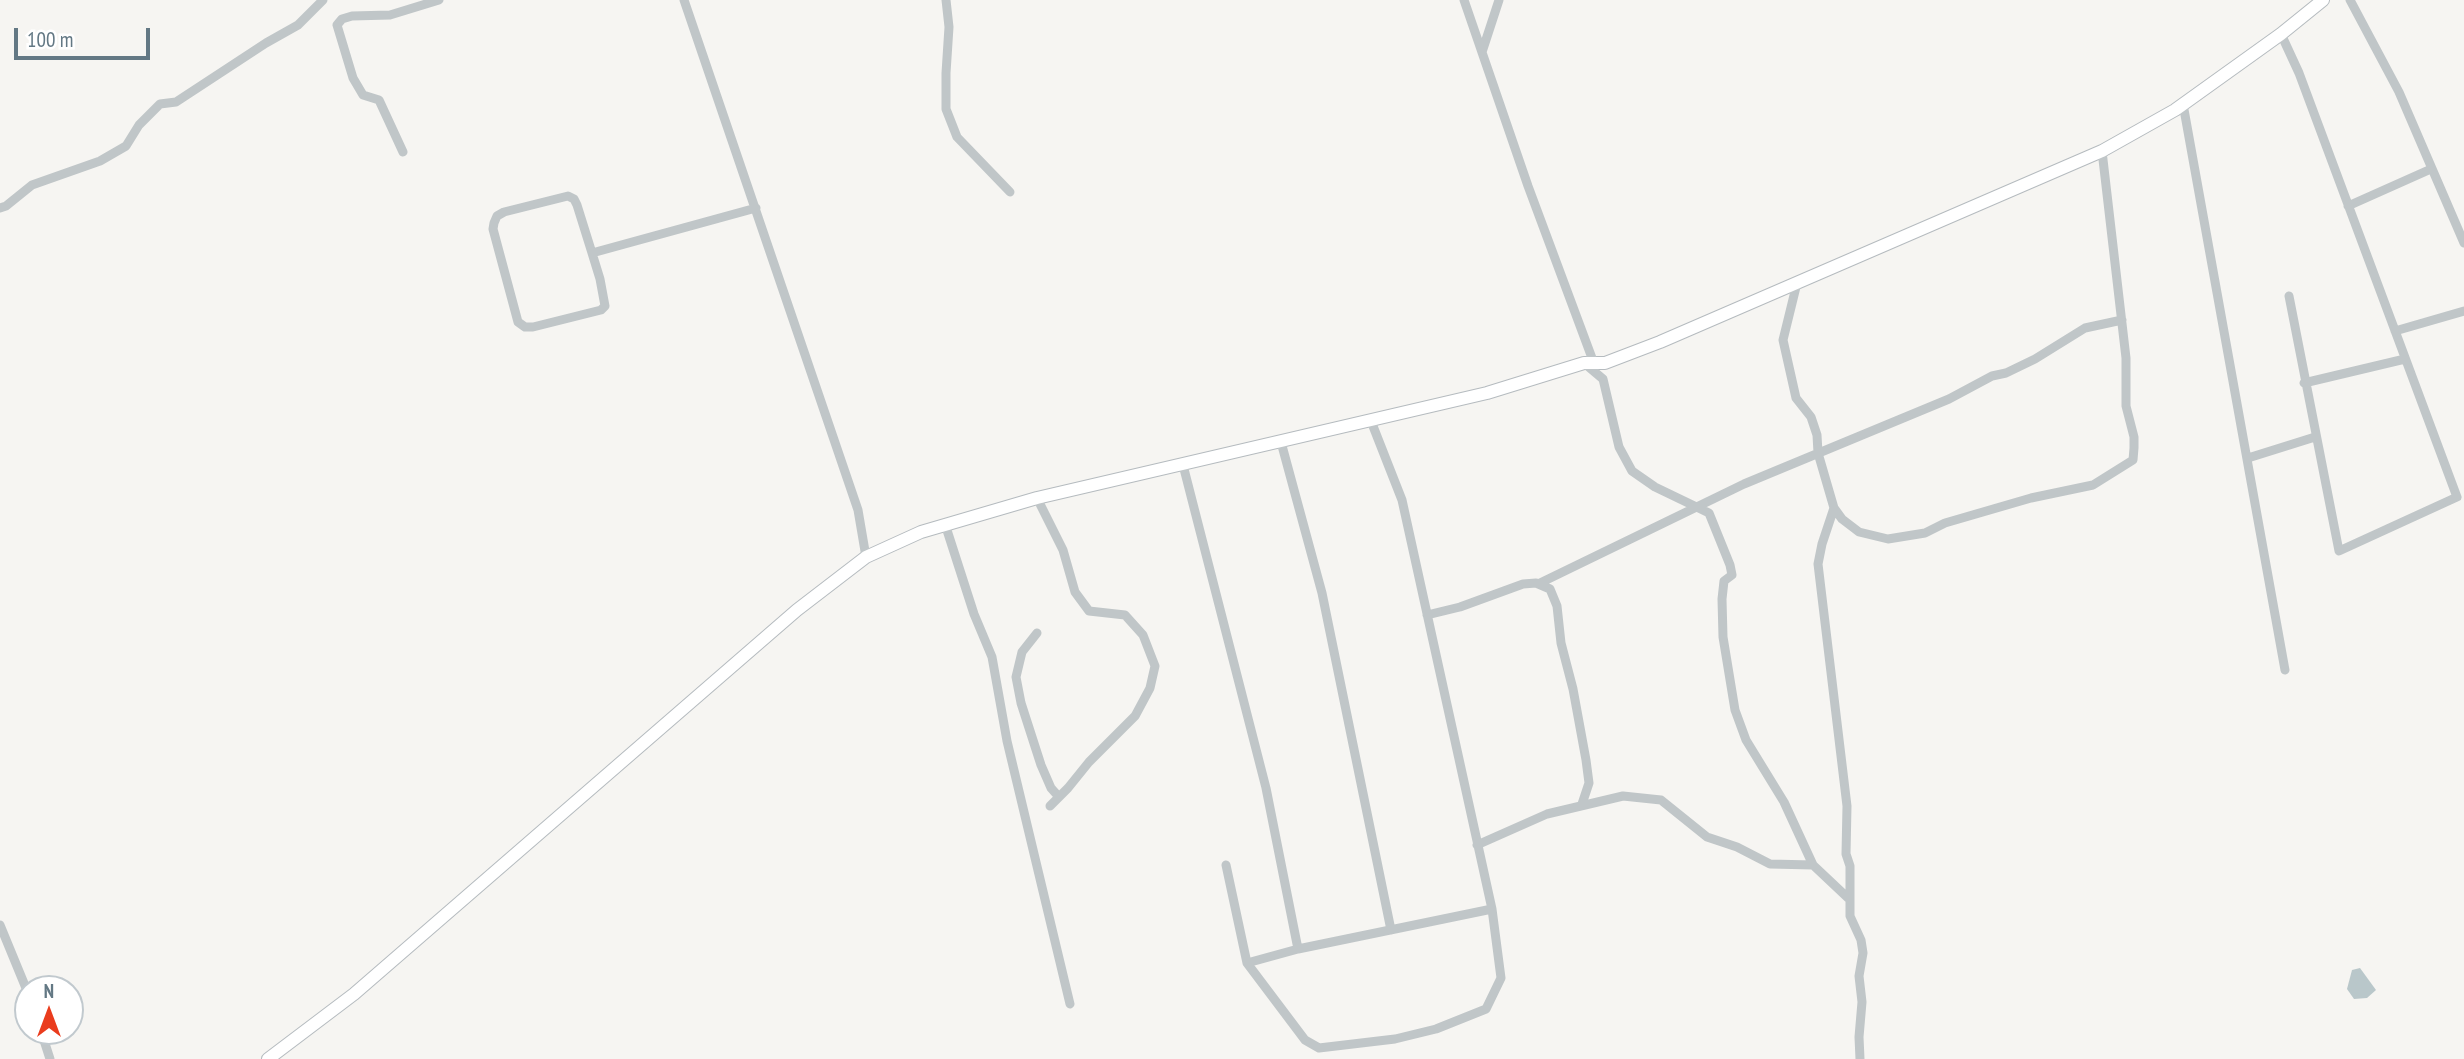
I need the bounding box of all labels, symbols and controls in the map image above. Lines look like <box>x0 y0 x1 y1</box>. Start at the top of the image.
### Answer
scale bar <box>18 14 154 58</box>
text: 100 m <box>27 26 73 53</box>
north arrow <box>14 975 84 1045</box>
text: N <box>44 979 54 1003</box>

